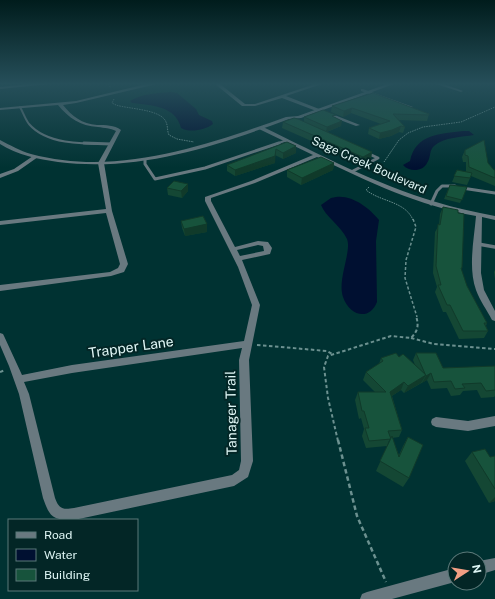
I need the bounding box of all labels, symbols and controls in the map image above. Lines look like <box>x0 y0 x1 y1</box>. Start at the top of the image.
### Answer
street label: Sage Creek Boulevard <box>310 133 428 197</box>
street label: Trapper Lane <box>87 333 175 361</box>
street label: Tanager Trail <box>222 370 240 456</box>
legend <box>8 519 138 591</box>
text: Road <box>44 528 72 542</box>
text: Water <box>44 548 78 562</box>
north arrow <box>447 551 487 591</box>
text: N <box>470 563 484 574</box>
text: Building <box>44 568 90 582</box>

